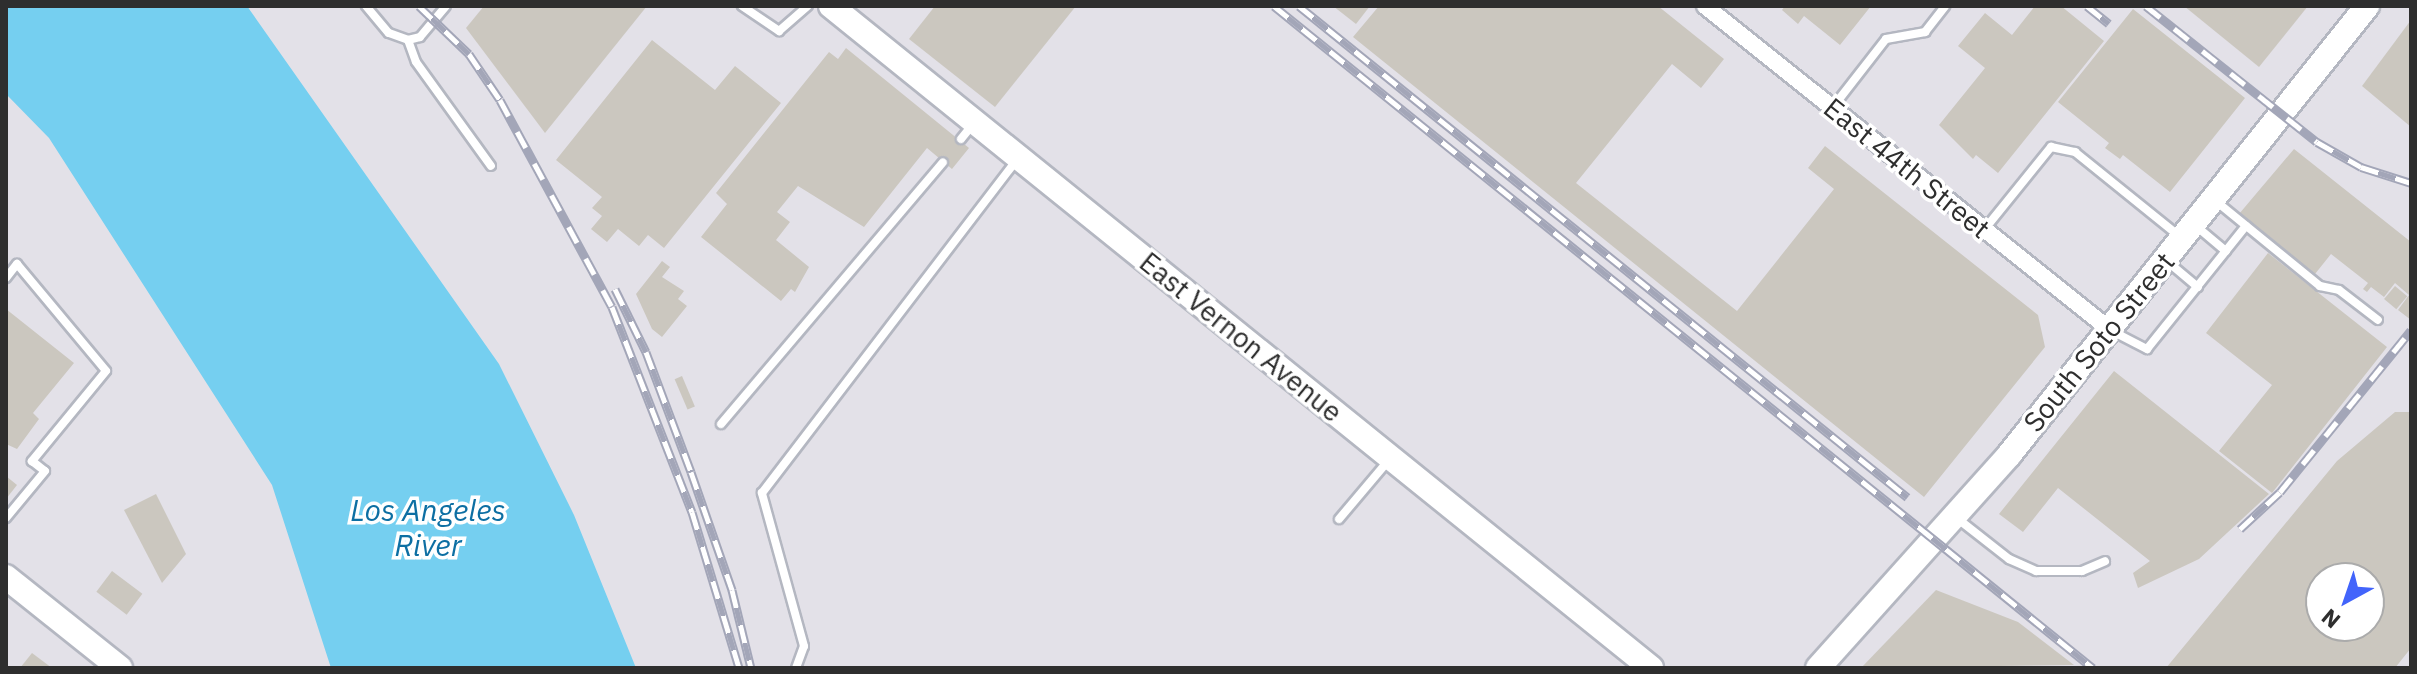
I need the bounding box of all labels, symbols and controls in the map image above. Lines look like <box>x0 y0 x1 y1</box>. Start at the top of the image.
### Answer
street label: East 44th Street <box>1817 91 1997 245</box>
street label: East Vernon Avenue <box>1133 245 1349 429</box>
street label: South Soto Street <box>2016 246 2182 438</box>
water label: Los Angeles River <box>350 492 506 562</box>
north arrow <box>2305 562 2385 642</box>
text: N <box>2315 603 2346 635</box>

